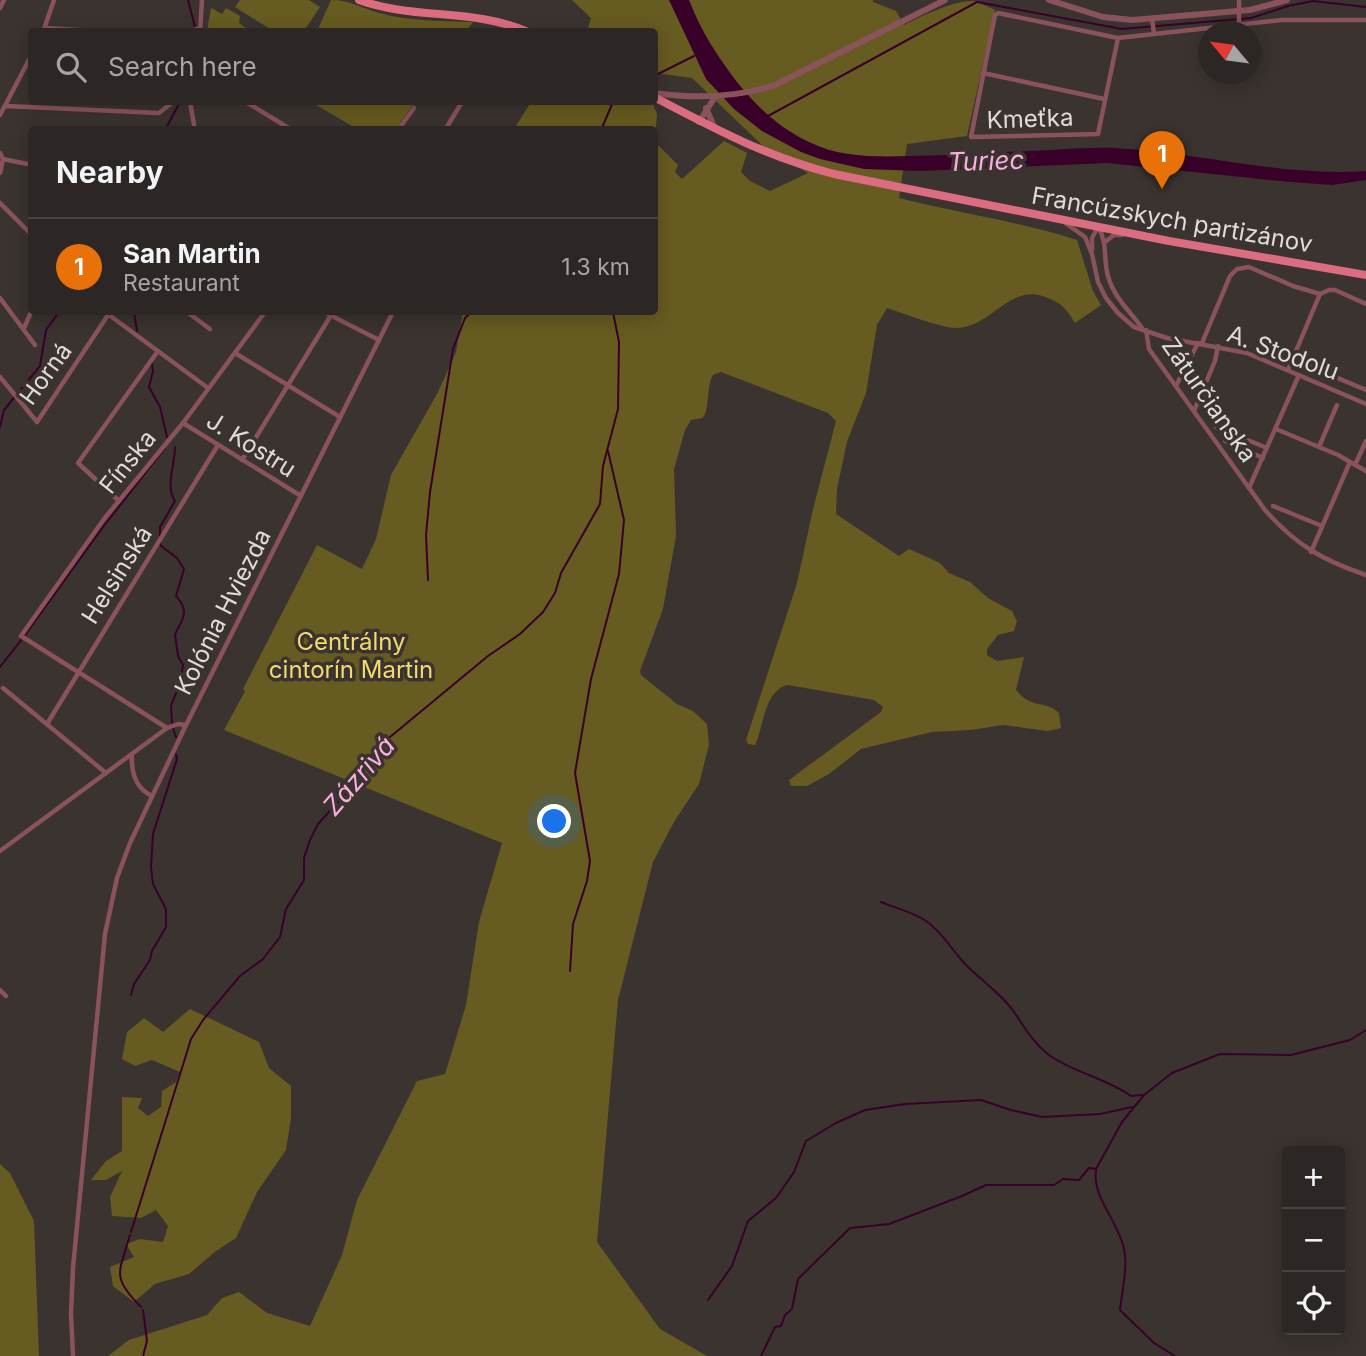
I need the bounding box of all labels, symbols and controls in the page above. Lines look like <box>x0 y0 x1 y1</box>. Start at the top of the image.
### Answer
north arrow <box>1198 21 1261 84</box>
search box <box>28 28 658 105</box>
icon: search <box>52 48 90 86</box>
text: Search here <box>108 51 257 82</box>
street label: Kmeťka <box>986 102 1074 135</box>
pin: 1 <box>1139 131 1185 189</box>
water label: Turiec <box>947 144 1025 177</box>
text: Nearby <box>56 154 164 190</box>
street label: Francúzskych partizánov <box>1029 181 1315 258</box>
text: San Martin <box>123 238 261 269</box>
text: 1 <box>74 253 84 281</box>
text: 1.3 km <box>561 253 630 281</box>
text: Restaurant <box>123 269 240 297</box>
street label: A. Stodolu <box>1223 319 1343 386</box>
street label: Záturčianska <box>1156 332 1263 468</box>
street label: Horná <box>13 337 78 410</box>
street label: J. Kostru <box>201 406 301 483</box>
street label: Fínska <box>93 424 162 499</box>
street label: Helsinská <box>75 521 158 629</box>
street label: Kolónia Hviezda <box>168 524 277 699</box>
park label: Centrálny cintorín Martin <box>269 627 433 684</box>
water label: Zázrivá <box>316 730 401 821</box>
your location <box>537 804 571 838</box>
map controls <box>1282 1146 1345 1335</box>
button: + <box>1282 1146 1345 1209</box>
button: − <box>1282 1209 1345 1272</box>
button: locate <box>1282 1272 1345 1335</box>

